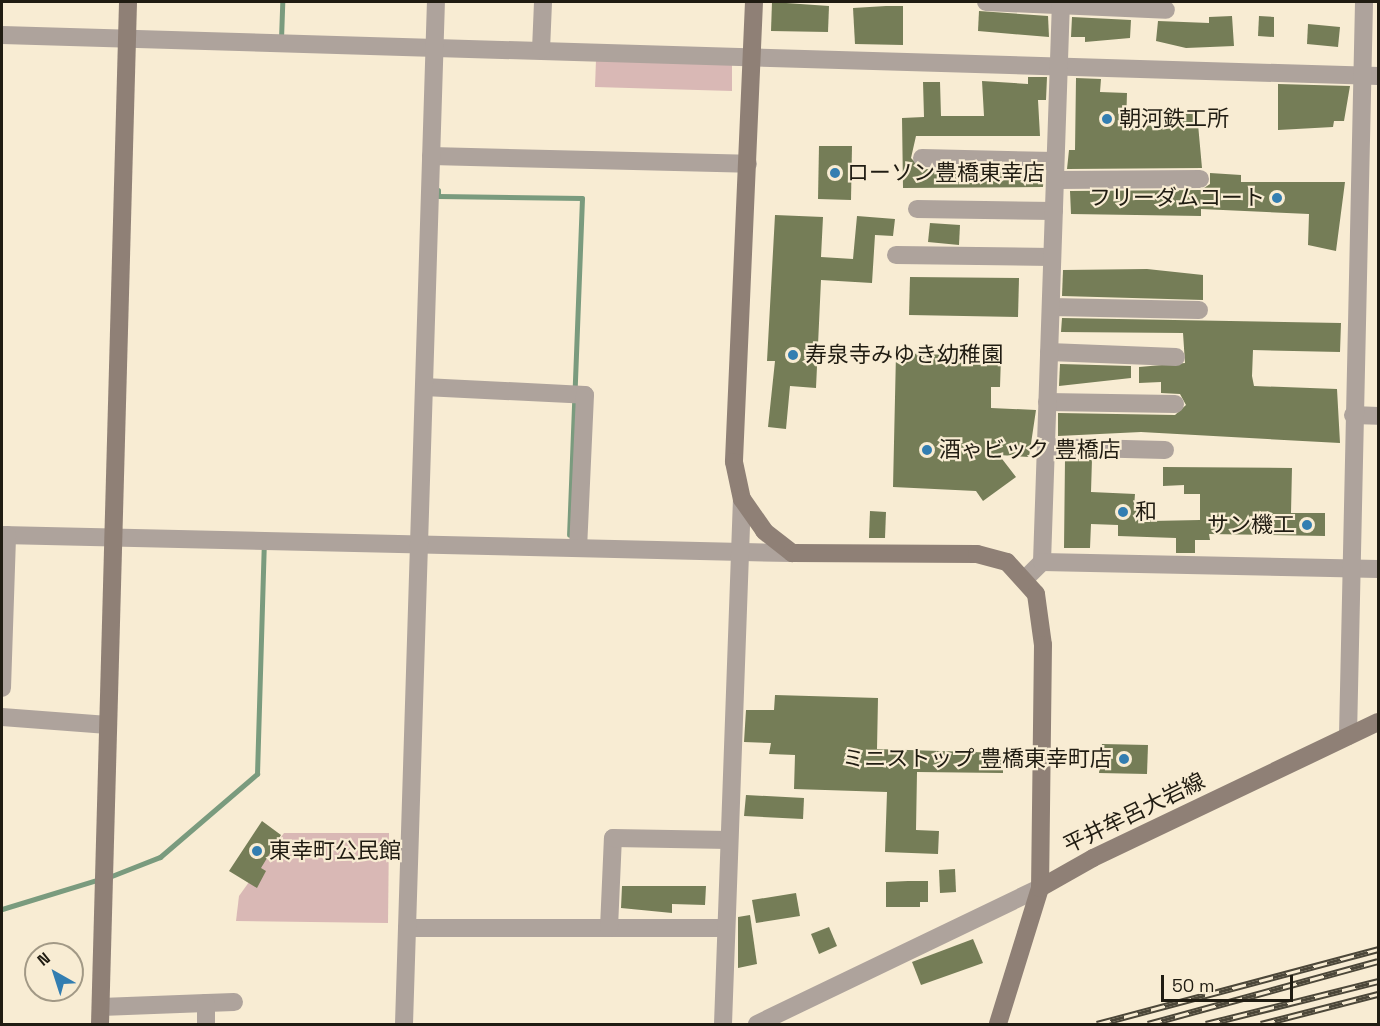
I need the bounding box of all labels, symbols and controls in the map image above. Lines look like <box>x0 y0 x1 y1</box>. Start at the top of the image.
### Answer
place label: 朝河鉄工所 <box>1119 106 1229 132</box>
marker: 朝河鉄工所 <box>1100 112 1114 126</box>
place label: ローソン豊橋東幸店 <box>847 160 1045 186</box>
marker: ローソン豊橋東幸店 <box>828 166 842 180</box>
place label: フリーダムコート <box>1089 185 1265 211</box>
marker: フリーダムコート <box>1270 191 1284 205</box>
place label: 寿泉寺みゆき幼稚園 <box>805 342 1003 368</box>
marker: 寿泉寺みゆき幼稚園 <box>786 348 800 362</box>
place label: 酒ゃビック 豊橋店 <box>939 437 1121 463</box>
marker: 酒ゃビック 豊橋店 <box>920 443 934 457</box>
place label: 和 <box>1135 499 1157 525</box>
marker: 和 <box>1116 505 1130 519</box>
place label: サン機工 <box>1207 512 1295 538</box>
marker: サン機工 <box>1300 518 1314 532</box>
place label: ミニストップ 豊橋東幸町店 <box>842 746 1112 772</box>
marker: ミニストップ 豊橋東幸町店 <box>1117 752 1131 766</box>
street label: 平井牟呂大岩線 <box>1059 767 1209 859</box>
place label: 東幸町公民館 <box>269 838 401 864</box>
marker: 東幸町公民館 <box>250 844 264 858</box>
north arrow <box>24 942 84 1002</box>
text: N <box>33 948 54 971</box>
scale bar <box>1164 963 1296 1001</box>
text: 50 m <box>1172 974 1214 997</box>

